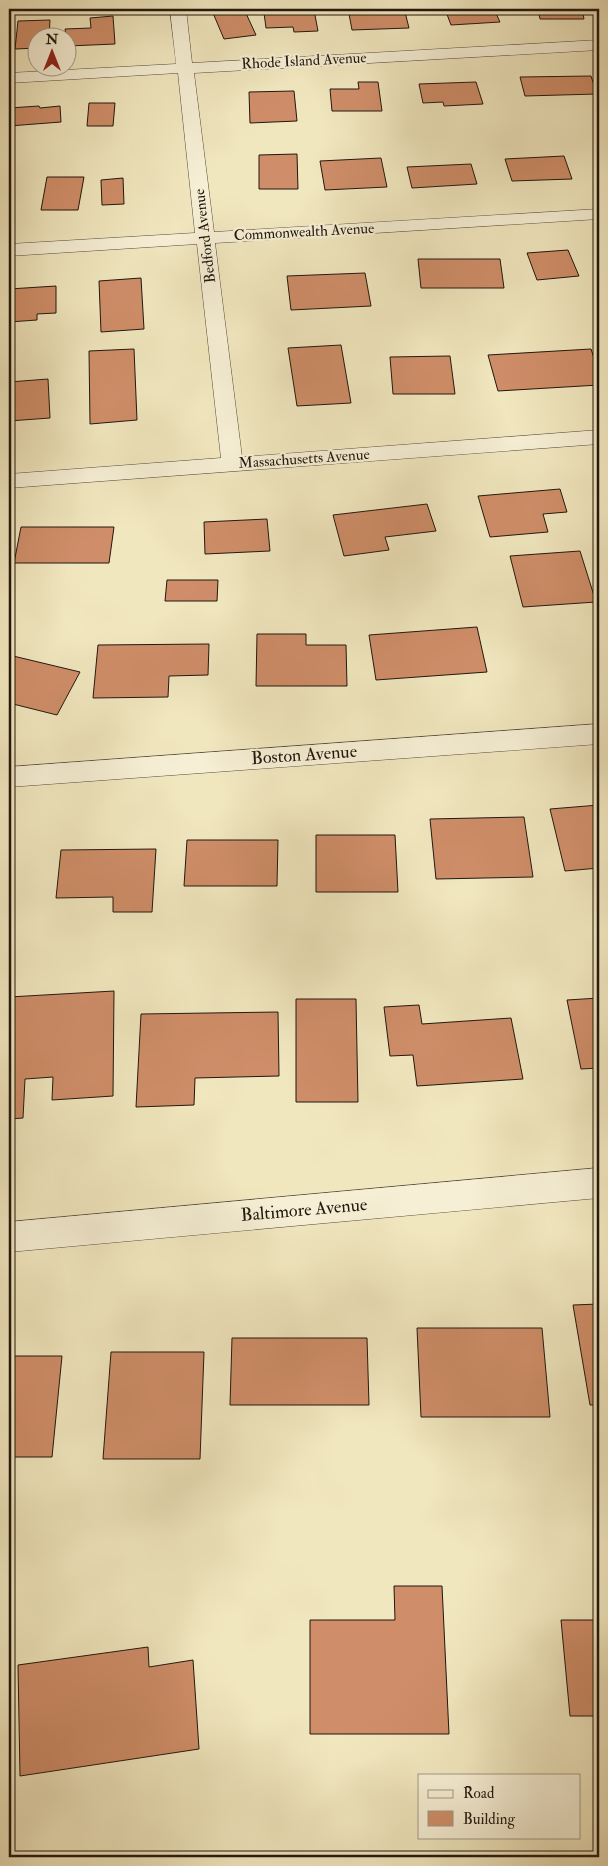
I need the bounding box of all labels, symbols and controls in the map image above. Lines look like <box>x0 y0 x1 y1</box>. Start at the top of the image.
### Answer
north arrow <box>28 28 78 78</box>
text: N <box>45 31 59 48</box>
street label: Rhode Island Avenue <box>241 48 367 74</box>
street label: Bedford Avenue <box>190 188 220 284</box>
street label: Commonwealth Avenue <box>233 219 375 245</box>
street label: Massachusetts Avenue <box>238 445 370 473</box>
street label: Boston Avenue <box>250 740 358 770</box>
street label: Baltimore Avenue <box>240 1193 369 1227</box>
legend <box>418 1774 580 1838</box>
text: Road <box>463 1784 495 1803</box>
text: Building <box>463 1810 515 1829</box>

